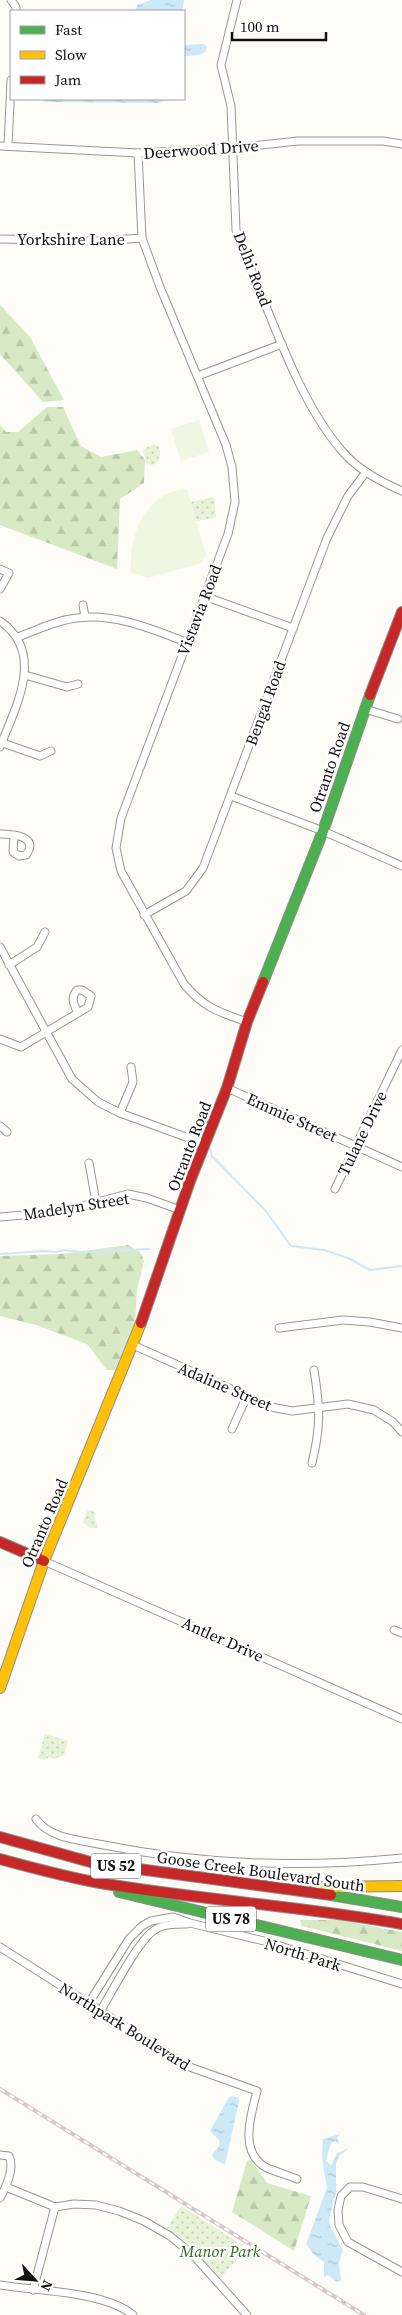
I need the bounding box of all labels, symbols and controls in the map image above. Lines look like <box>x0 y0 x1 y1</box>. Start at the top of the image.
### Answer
legend <box>10 10 185 100</box>
scale bar <box>232 10 326 42</box>
text: 100 m <box>240 16 280 37</box>
text: Fast <box>55 19 82 40</box>
text: Slow <box>55 44 87 65</box>
text: Jam <box>54 69 82 90</box>
street label: Deerwood Drive <box>143 134 259 164</box>
street label: Yorkshire Lane <box>17 228 125 250</box>
street label: Delhi Road <box>229 228 277 310</box>
street label: Vistavia Road <box>172 561 226 659</box>
street label: Bengal Road <box>239 658 291 748</box>
street label: Otranto Road <box>303 719 355 815</box>
street label: Emmie Street <box>243 1087 341 1147</box>
street label: Tulane Drive <box>332 1087 392 1179</box>
street label: Otranto Road <box>162 1098 216 1194</box>
street label: Madelyn Street <box>21 1187 131 1225</box>
street label: Adaline Street <box>175 1356 276 1416</box>
street label: Otranto Road <box>15 1475 73 1571</box>
street label: Antler Drive <box>179 1611 267 1667</box>
street label: Goose Creek Boulevard South <box>156 1846 367 1897</box>
road number: US 52 <box>91 1854 141 1878</box>
road number: US 78 <box>206 1906 256 1932</box>
street label: North Park <box>262 1932 344 1976</box>
street label: Northpark Boulevard <box>55 1977 195 2075</box>
park label: Manor Park <box>179 2240 261 2262</box>
north arrow <box>10 2255 60 2305</box>
text: N <box>35 2277 58 2295</box>

